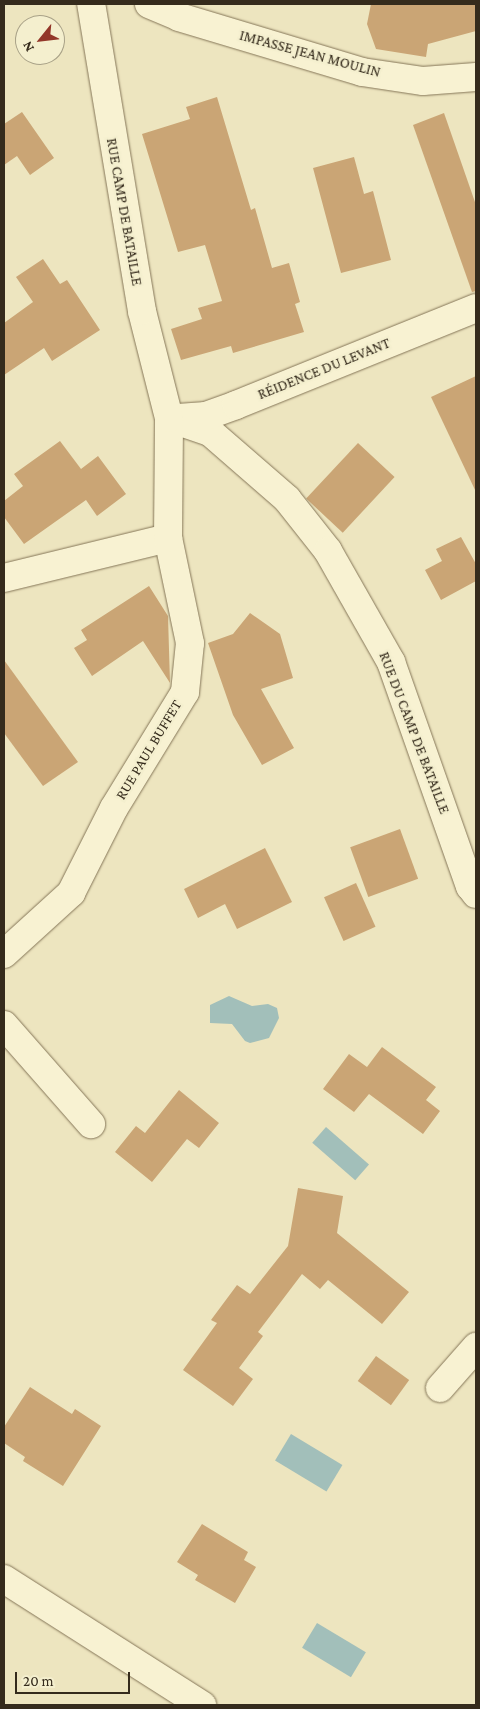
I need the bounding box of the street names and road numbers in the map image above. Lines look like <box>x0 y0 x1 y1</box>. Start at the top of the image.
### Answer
street label: IMPASSE JEAN MOULIN <box>237 26 383 82</box>
street label: RUE CAMP DE BATAILLE <box>102 137 146 287</box>
street label: RÉIDENCE DU LEVANT <box>255 334 393 404</box>
street label: RUE DU CAMP DE BATAILLE <box>375 649 453 817</box>
street label: RUE PAUL BUFFET <box>112 697 186 803</box>

